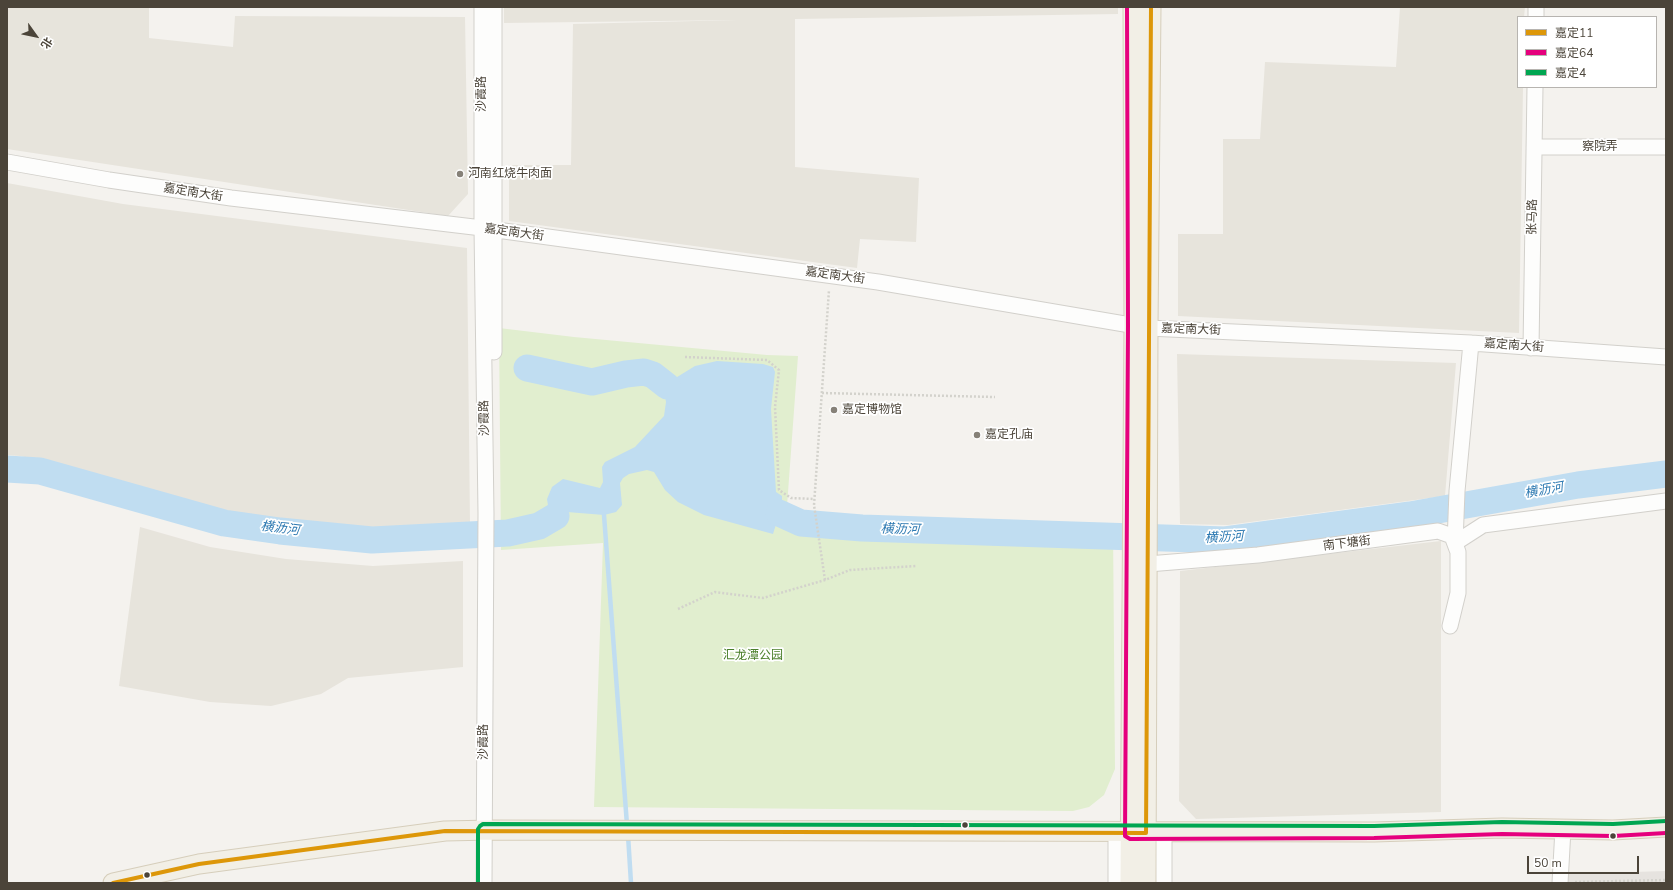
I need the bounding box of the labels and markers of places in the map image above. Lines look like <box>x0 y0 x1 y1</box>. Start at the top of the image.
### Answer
place label: 河南红烧牛肉面 <box>468 167 552 181</box>
marker: 河南红烧牛肉面 <box>455 169 465 179</box>
place label: 嘉定博物馆 <box>842 403 902 417</box>
marker: 嘉定博物馆 <box>829 405 839 415</box>
place label: 嘉定孔庙 <box>985 428 1033 442</box>
marker: 嘉定孔庙 <box>972 430 982 440</box>
unlabelled marker <box>960 820 970 830</box>
unlabelled marker <box>1608 831 1618 841</box>
unlabelled marker <box>142 870 152 880</box>

